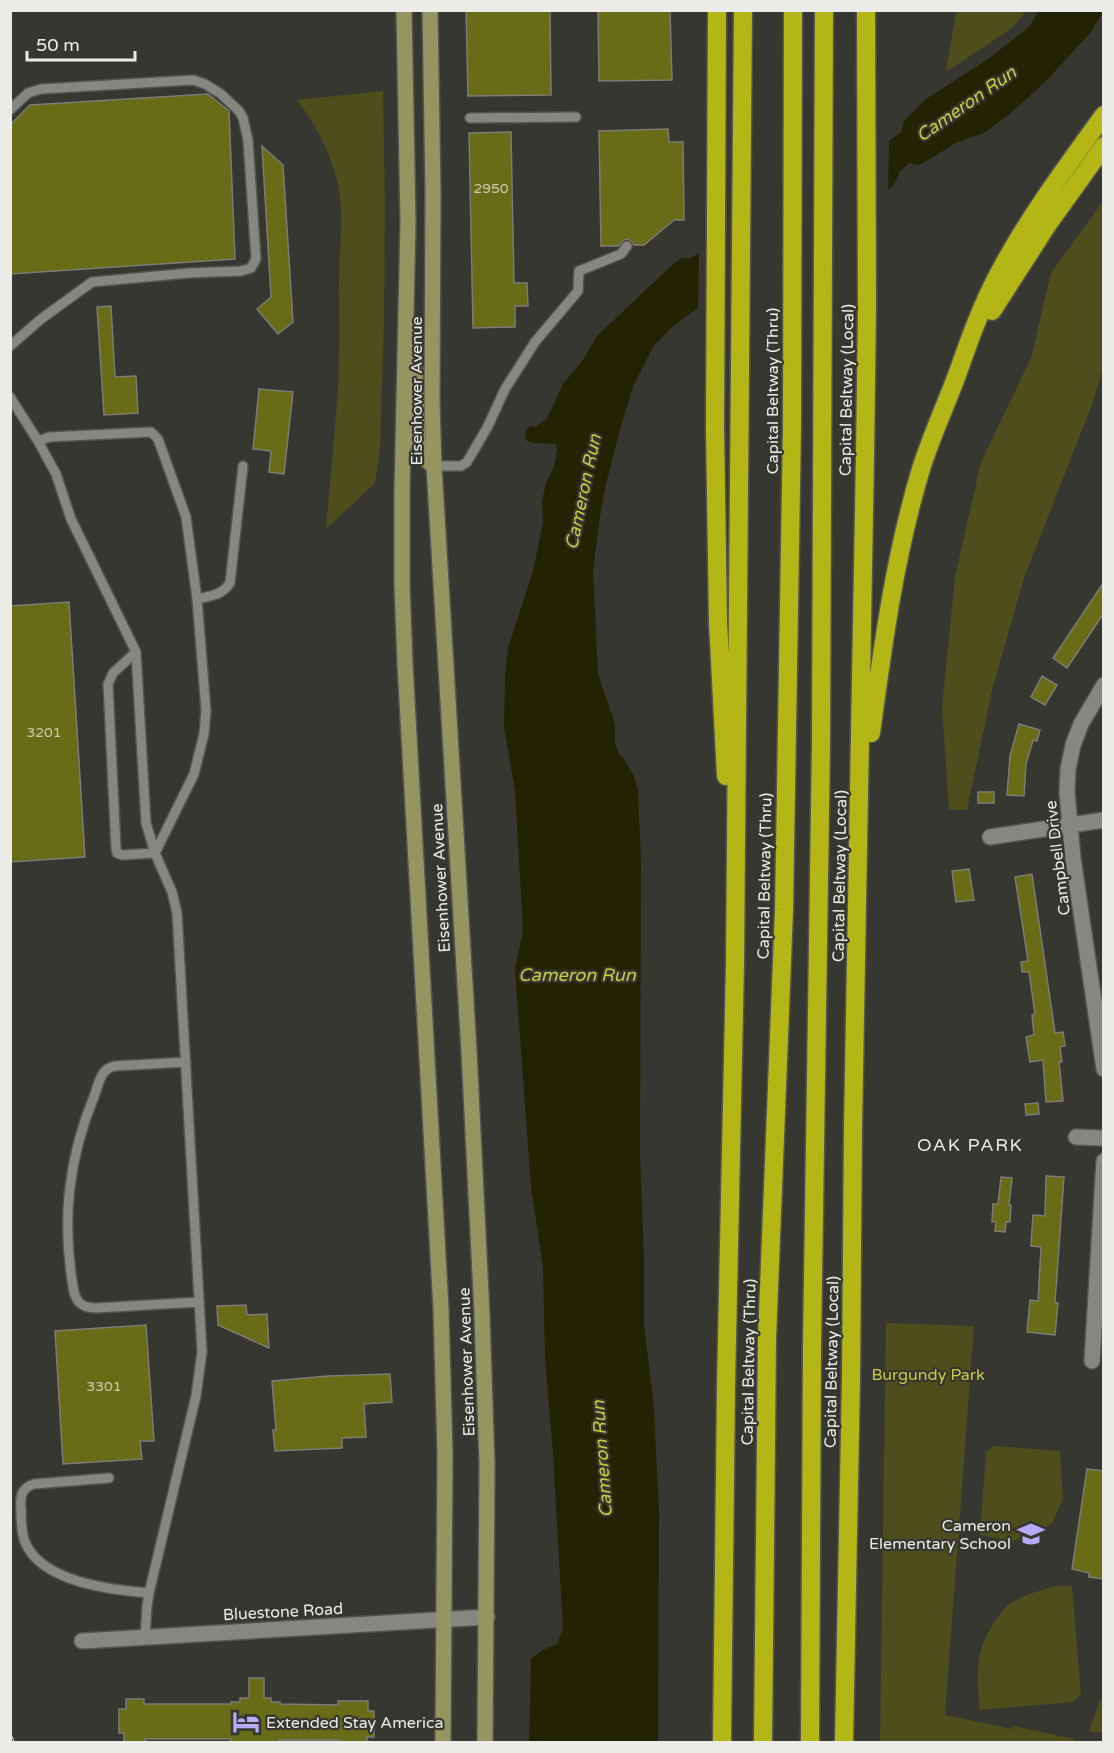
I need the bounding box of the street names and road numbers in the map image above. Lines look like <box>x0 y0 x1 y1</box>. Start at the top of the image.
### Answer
street label: Capital Beltway (Local) <box>835 304 859 476</box>
street label: Capital Beltway (Thru) <box>763 308 783 474</box>
street label: Eisenhower Avenue <box>407 316 427 466</box>
street label: Capital Beltway (Local) <box>828 790 852 962</box>
street label: Capital Beltway (Thru) <box>754 793 776 960</box>
street label: Campbell Drive <box>1041 799 1075 916</box>
street label: Eisenhower Avenue <box>427 803 455 953</box>
street label: Capital Beltway (Local) <box>820 1276 844 1448</box>
street label: Capital Beltway (Thru) <box>738 1279 760 1446</box>
street label: Eisenhower Avenue <box>454 1287 480 1437</box>
street label: Bluestone Road <box>222 1599 344 1625</box>

